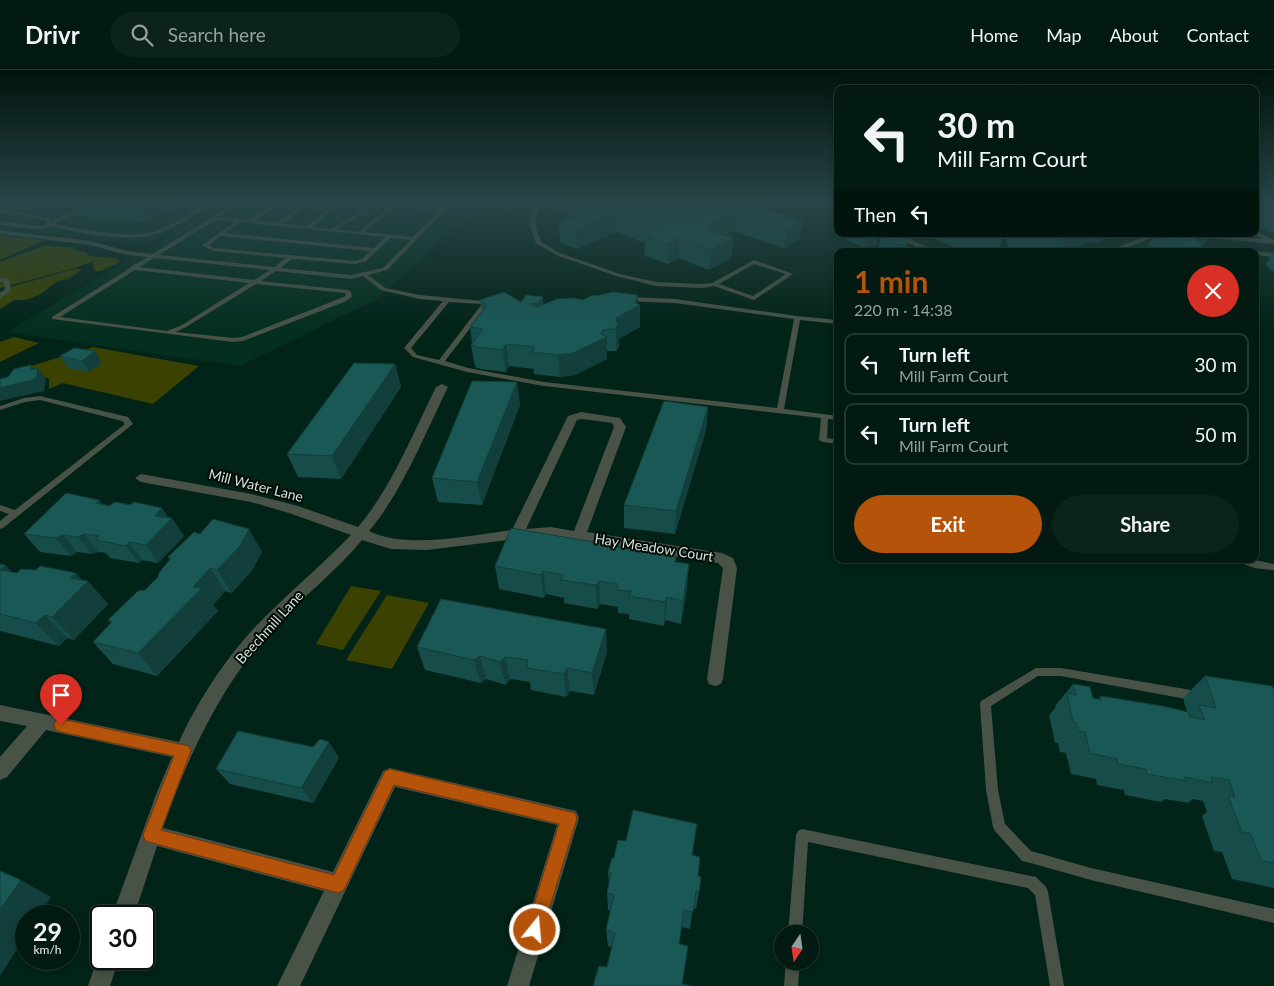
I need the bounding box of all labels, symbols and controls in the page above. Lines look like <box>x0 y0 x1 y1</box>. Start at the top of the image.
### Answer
search box <box>110 12 460 57</box>
text: Drivr <box>25 20 80 49</box>
icon: search <box>128 21 156 49</box>
text: Search here <box>168 23 266 46</box>
text: Home <box>970 24 1018 46</box>
text: Map <box>1046 24 1082 46</box>
text: About <box>1110 24 1159 46</box>
text: Contact <box>1187 24 1249 46</box>
text: 30 m <box>937 103 1015 145</box>
icon: left <box>854 105 919 170</box>
text: Mill Farm Court <box>937 145 1087 172</box>
icon: left <box>906 200 934 228</box>
text: Then <box>854 203 896 226</box>
text: 1 min <box>854 263 928 299</box>
button: close <box>1187 265 1239 317</box>
text: 220 m · 14:38 <box>854 300 953 319</box>
text: Turn left <box>899 343 970 366</box>
icon: left <box>856 350 884 378</box>
text: 30 m <box>1194 353 1237 376</box>
text: Mill Farm Court <box>899 366 1008 385</box>
text: Turn left <box>899 413 970 436</box>
icon: left <box>856 420 884 448</box>
text: 50 m <box>1194 423 1237 446</box>
text: Mill Farm Court <box>899 436 1008 455</box>
street label: Mill Water Lane <box>207 465 305 505</box>
button: Exit <box>854 495 1042 553</box>
button: Share <box>1052 495 1239 553</box>
street label: Hay Meadow Court <box>593 529 715 565</box>
street label: Beechmill Lane <box>232 587 306 667</box>
pin <box>40 674 82 725</box>
icon: arrive <box>47 681 75 709</box>
position arrow <box>508 903 560 955</box>
speed limit sign: 30 <box>90 905 155 970</box>
text: 29 <box>33 916 62 946</box>
north arrow <box>774 925 819 970</box>
map controls <box>774 925 819 970</box>
text: km/h <box>33 942 62 957</box>

